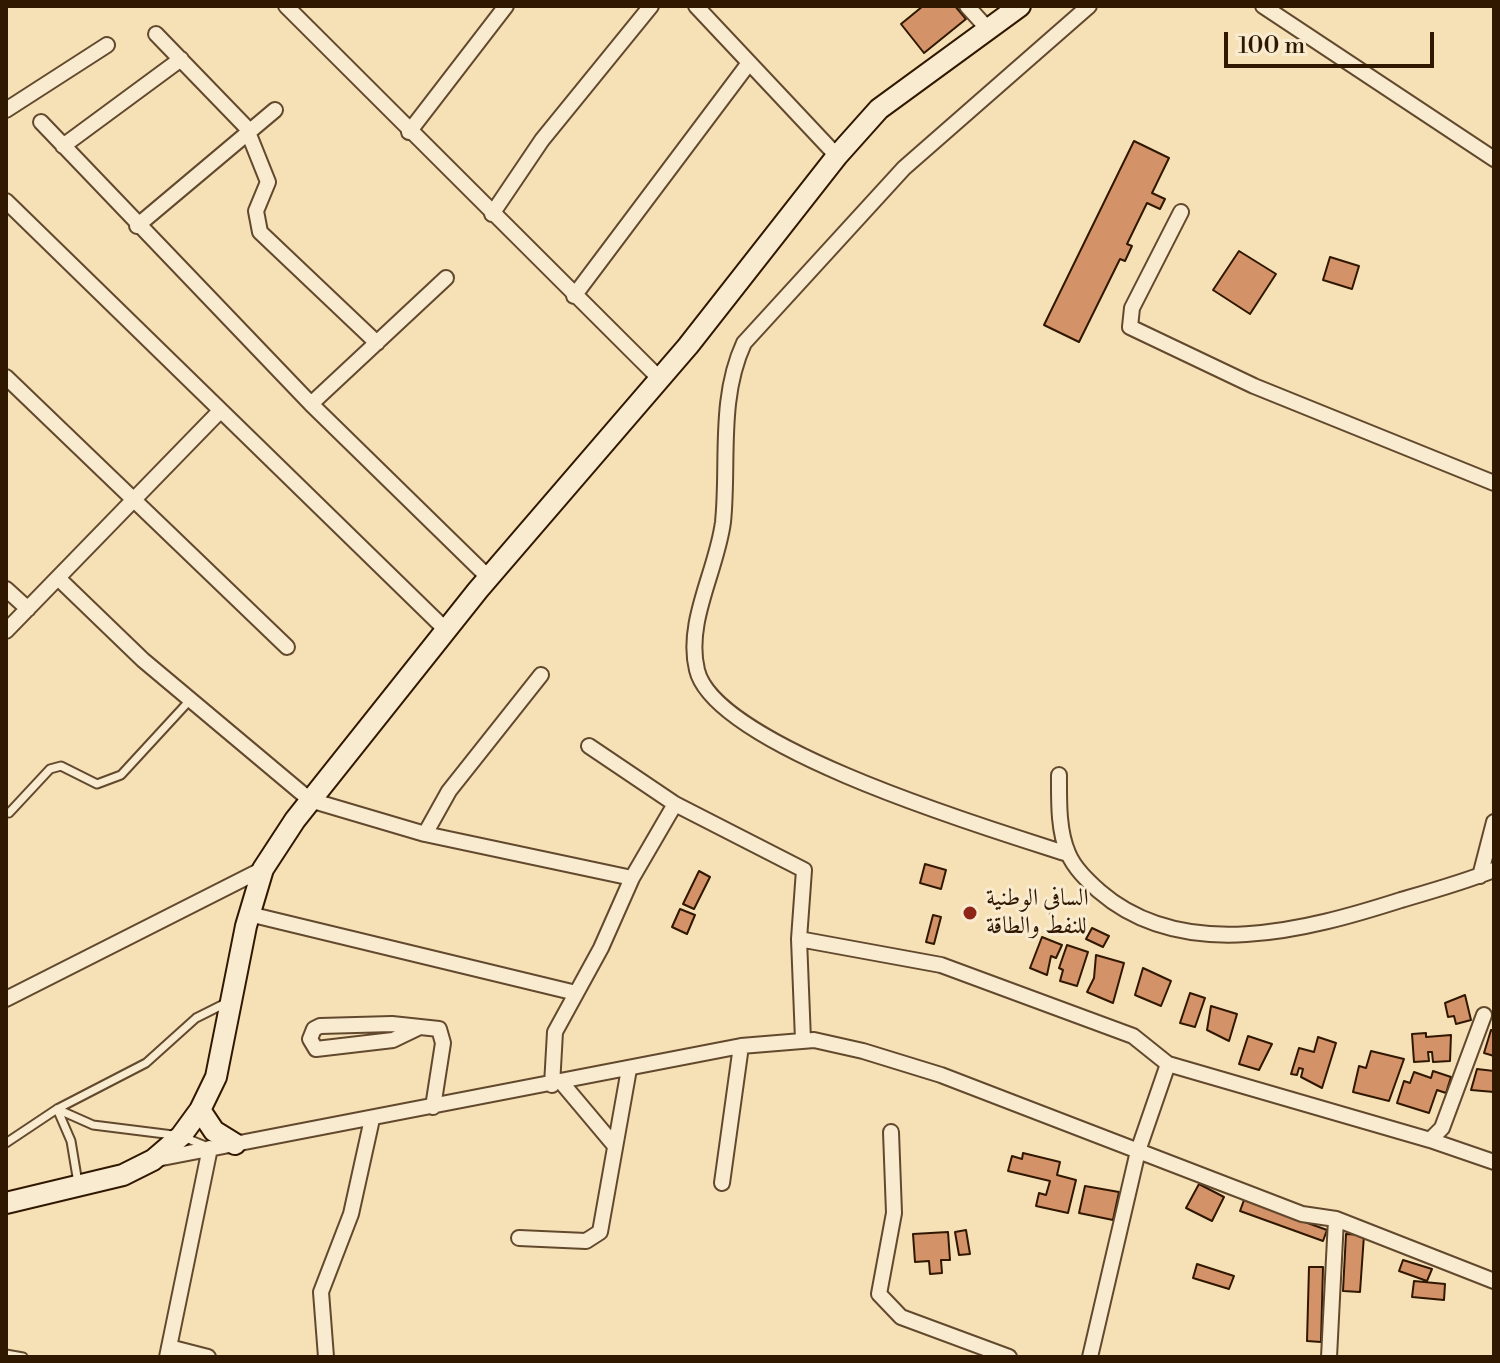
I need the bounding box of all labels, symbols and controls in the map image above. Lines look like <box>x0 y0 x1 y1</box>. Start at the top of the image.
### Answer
scale bar <box>1228 16 1438 66</box>
text: 100 m <box>1238 31 1305 61</box>
place label: السافي الوطنية للنفط والطاقة <box>986 885 1089 941</box>
marker: السافي الوطنية للنفط والطاقة <box>961 904 979 922</box>

